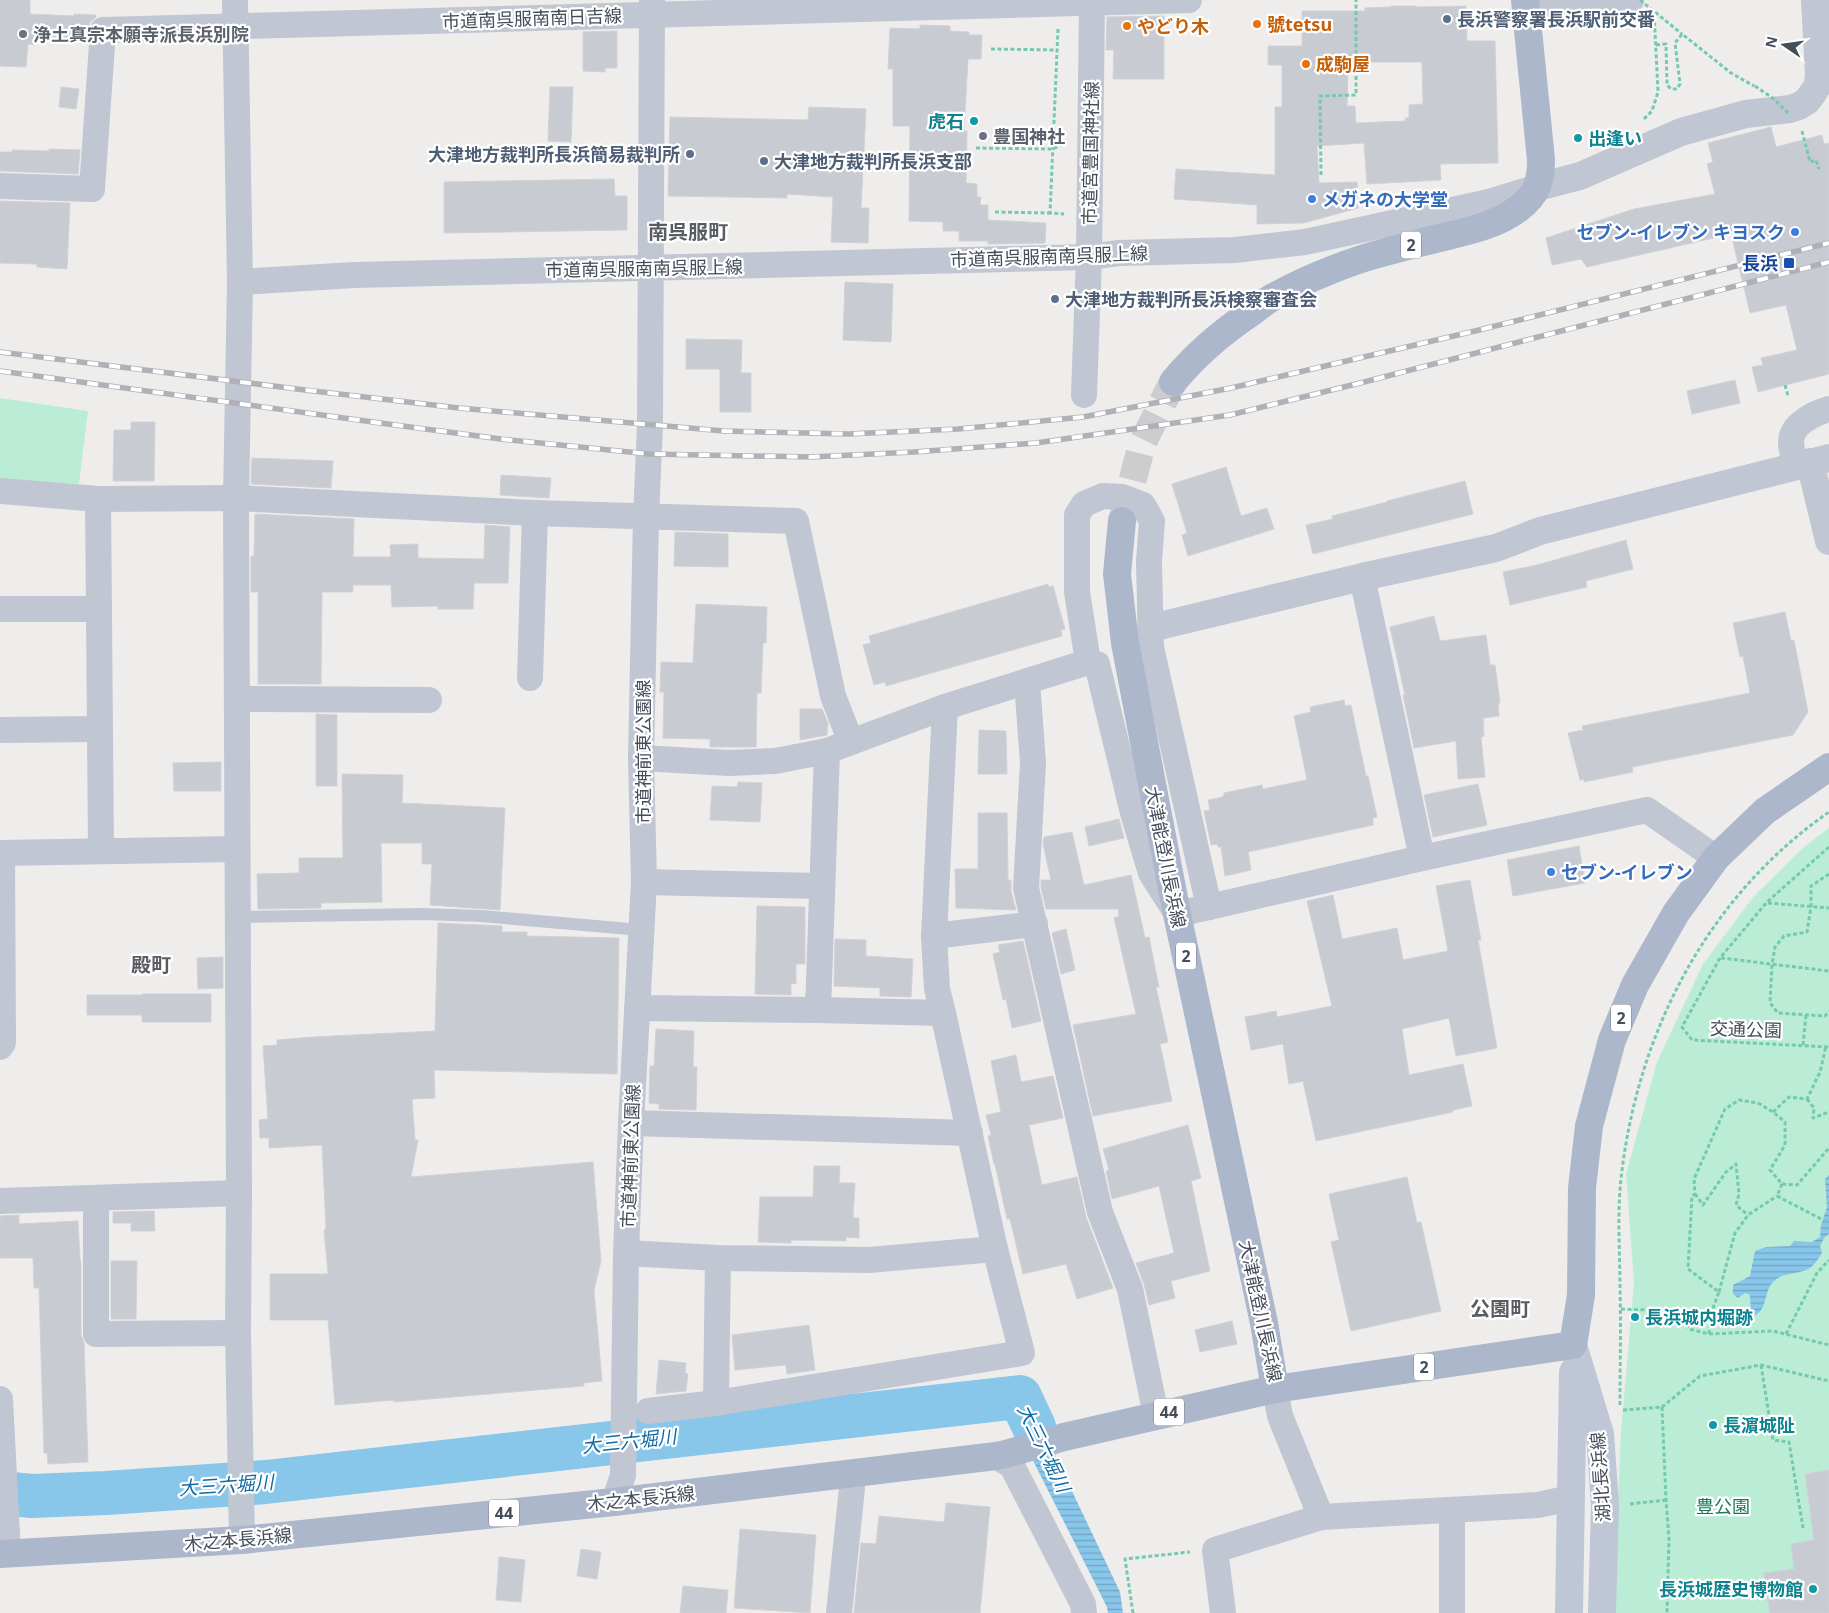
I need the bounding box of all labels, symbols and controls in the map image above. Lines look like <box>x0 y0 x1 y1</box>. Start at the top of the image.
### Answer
street label: 市道南呉服南南日吉線 <box>442 3 622 33</box>
place label: 長浜警察署長浜駅前交番 <box>1457 7 1655 31</box>
place label: 號tetsu <box>1267 12 1332 36</box>
marker: 長浜警察署長浜駅前交番 <box>1441 13 1453 25</box>
place label: やどり木 <box>1137 14 1209 38</box>
marker: 號tetsu <box>1251 18 1263 30</box>
marker: やどり木 <box>1121 20 1133 32</box>
north arrow <box>1759 20 1809 70</box>
place label: 浄土真宗本願寺派長浜別院 <box>33 22 249 46</box>
marker: 浄土真宗本願寺派長浜別院 <box>17 28 29 40</box>
text: N <box>1760 34 1781 50</box>
place label: 成駒屋 <box>1316 52 1370 76</box>
marker: 成駒屋 <box>1300 58 1312 70</box>
street label: 市道宮豊国神社線 <box>1077 81 1103 225</box>
place label: 虎石 <box>928 109 964 133</box>
marker: 虎石 <box>968 115 980 127</box>
place label: 豊国神社 <box>993 124 1065 148</box>
place label: 出逢い <box>1588 126 1642 150</box>
marker: 豊国神社 <box>977 130 989 142</box>
marker: 出逢い <box>1572 132 1584 144</box>
place label: 大津地方裁判所長浜簡易裁判所 <box>428 142 680 166</box>
marker: 大津地方裁判所長浜簡易裁判所 <box>684 148 696 160</box>
place label: 大津地方裁判所長浜支部 <box>774 149 972 173</box>
marker: 大津地方裁判所長浜支部 <box>758 155 770 167</box>
place label: メガネの大学堂 <box>1322 187 1448 211</box>
marker: メガネの大学堂 <box>1306 193 1318 205</box>
district label: 南呉服町 <box>648 218 728 245</box>
place label: セブン-イレブン キヨスク <box>1577 220 1785 244</box>
marker: セブン-イレブン キヨスク <box>1789 226 1801 238</box>
road number: 2 <box>1401 232 1421 258</box>
street label: 市道南呉服南南呉服上線 <box>950 241 1148 271</box>
place label: 長浜 <box>1742 251 1778 275</box>
street label: 市道南呉服南南呉服上線 <box>545 254 743 282</box>
marker: 長浜 <box>1782 256 1796 270</box>
place label: 大津地方裁判所長浜検察審査会 <box>1065 287 1317 311</box>
marker: 大津地方裁判所長浜検察審査会 <box>1049 293 1061 305</box>
street label: 市道神前東公園線 <box>631 680 655 824</box>
street label: 大津能登川長浜線 <box>1140 784 1192 930</box>
place label: セブン-イレブン <box>1561 860 1693 884</box>
marker: セブン-イレブン <box>1545 866 1557 878</box>
road number: 2 <box>1176 942 1196 969</box>
district label: 殿町 <box>131 951 171 978</box>
road number: 2 <box>1611 1004 1631 1032</box>
street label: 交通公園 <box>1710 1016 1782 1042</box>
street label: 市道神前東公園線 <box>615 1084 645 1228</box>
street label: 大津能登川長浜線 <box>1234 1238 1288 1384</box>
district label: 公園町 <box>1470 1295 1530 1322</box>
place label: 長浜城内堀跡 <box>1645 1305 1753 1329</box>
marker: 長浜城内堀跡 <box>1629 1311 1641 1323</box>
road number: 2 <box>1414 1354 1434 1380</box>
road number: 44 <box>1154 1398 1184 1425</box>
water label: 大三六堀川 <box>1011 1400 1077 1498</box>
place label: 長濵城阯 <box>1723 1413 1795 1437</box>
marker: 長濵城阯 <box>1707 1419 1719 1431</box>
water label: 大三六堀川 <box>580 1423 680 1459</box>
street label: 湖北長浜線 <box>1585 1431 1615 1523</box>
water label: 大三六堀川 <box>178 1469 276 1501</box>
street label: 木之本長浜線 <box>586 1480 696 1516</box>
park label: 豊公園 <box>1696 1494 1750 1518</box>
road number: 44 <box>489 1500 519 1526</box>
street label: 木之本長浜線 <box>183 1522 293 1556</box>
place label: 長浜城歴史博物館 <box>1659 1577 1803 1601</box>
marker: 長浜城歴史博物館 <box>1807 1583 1819 1595</box>

